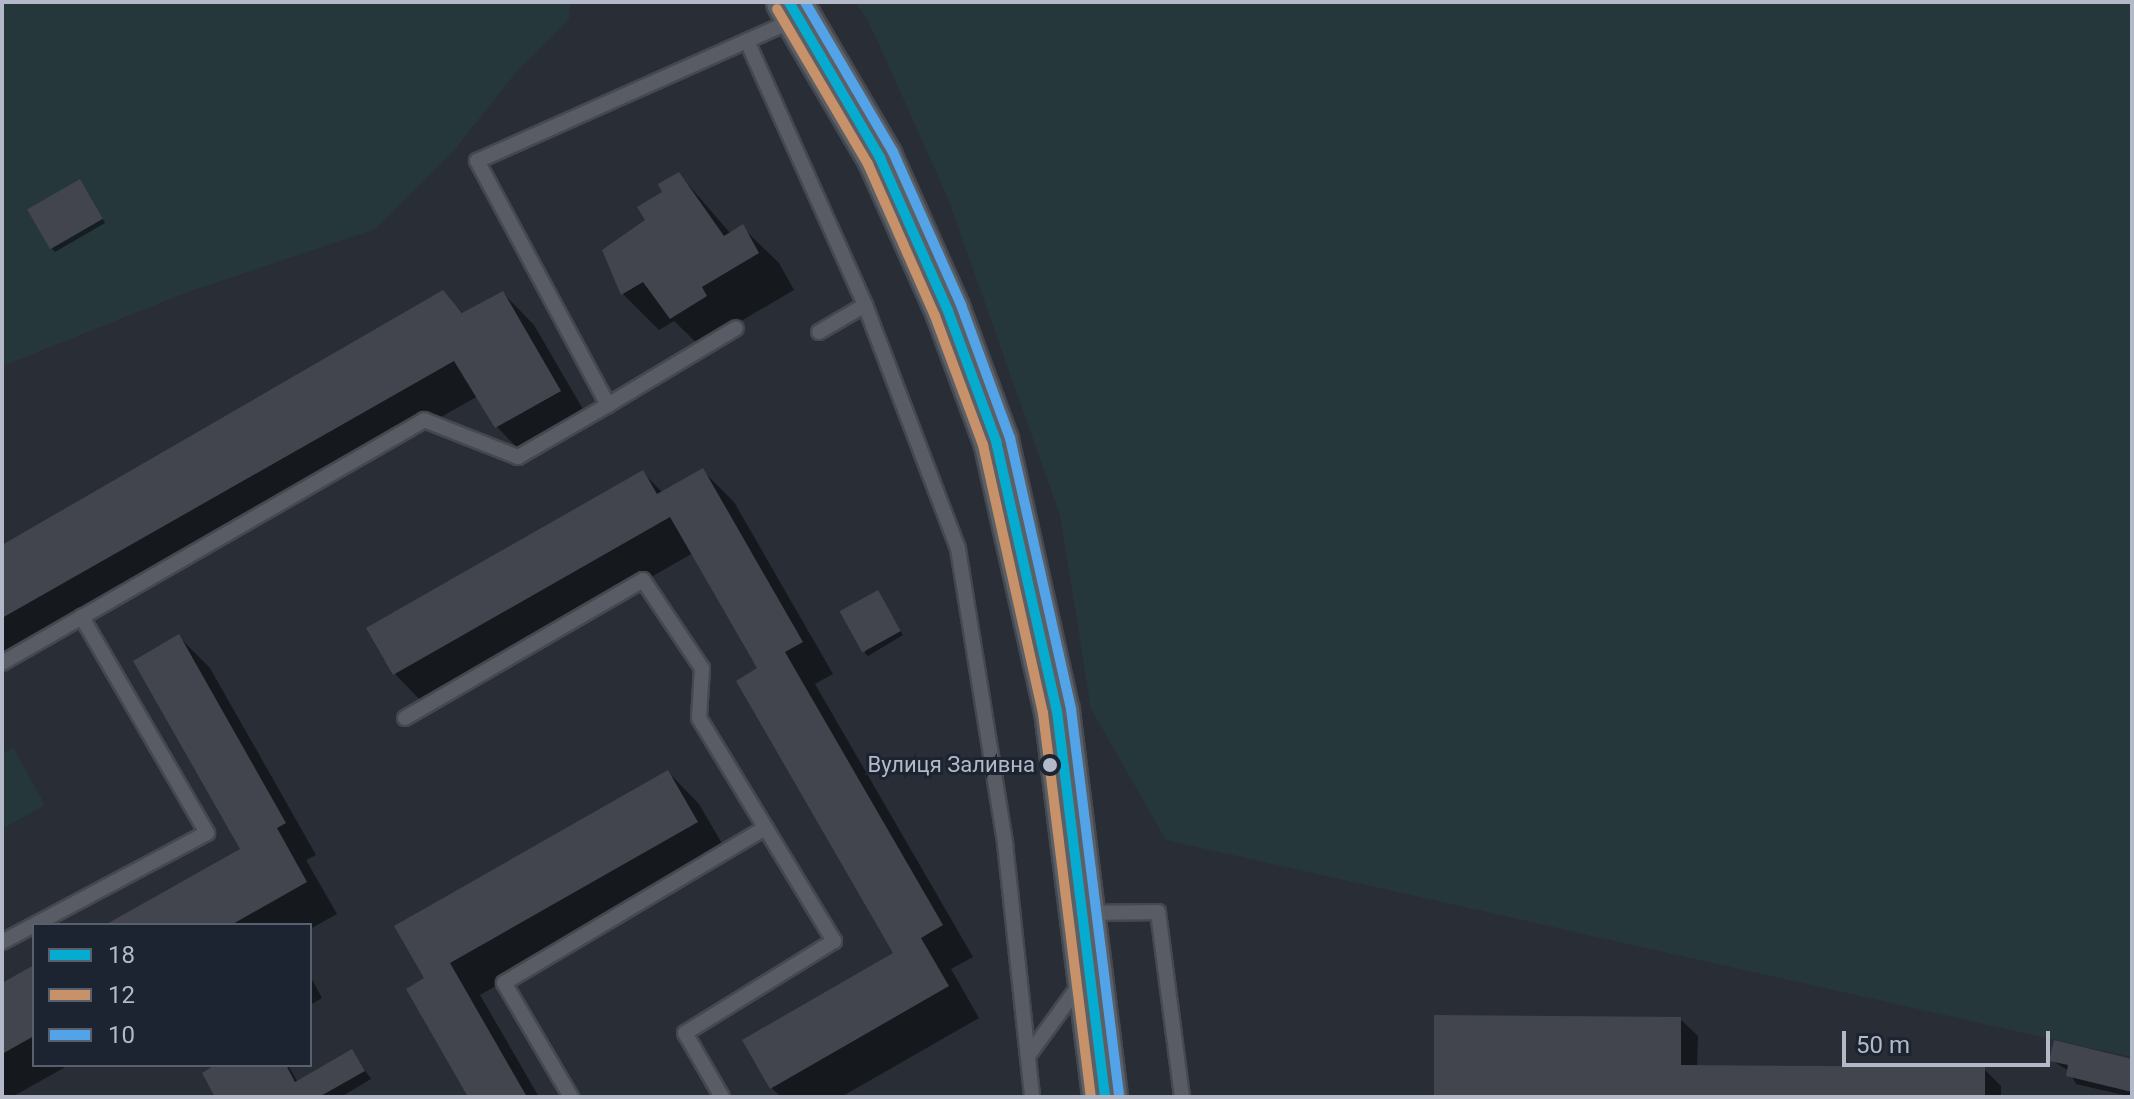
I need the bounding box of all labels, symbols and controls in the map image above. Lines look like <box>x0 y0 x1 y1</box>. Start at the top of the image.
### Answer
place label: Вулиця Заливна <box>868 752 1035 778</box>
marker: Вулиця Заливна <box>1042 757 1058 773</box>
legend <box>32 923 312 1067</box>
text: 18 <box>108 941 135 969</box>
text: 12 <box>108 981 135 1009</box>
scale bar <box>1846 1015 2054 1065</box>
text: 10 <box>108 1021 135 1049</box>
text: 50 m <box>1856 1031 1910 1059</box>

